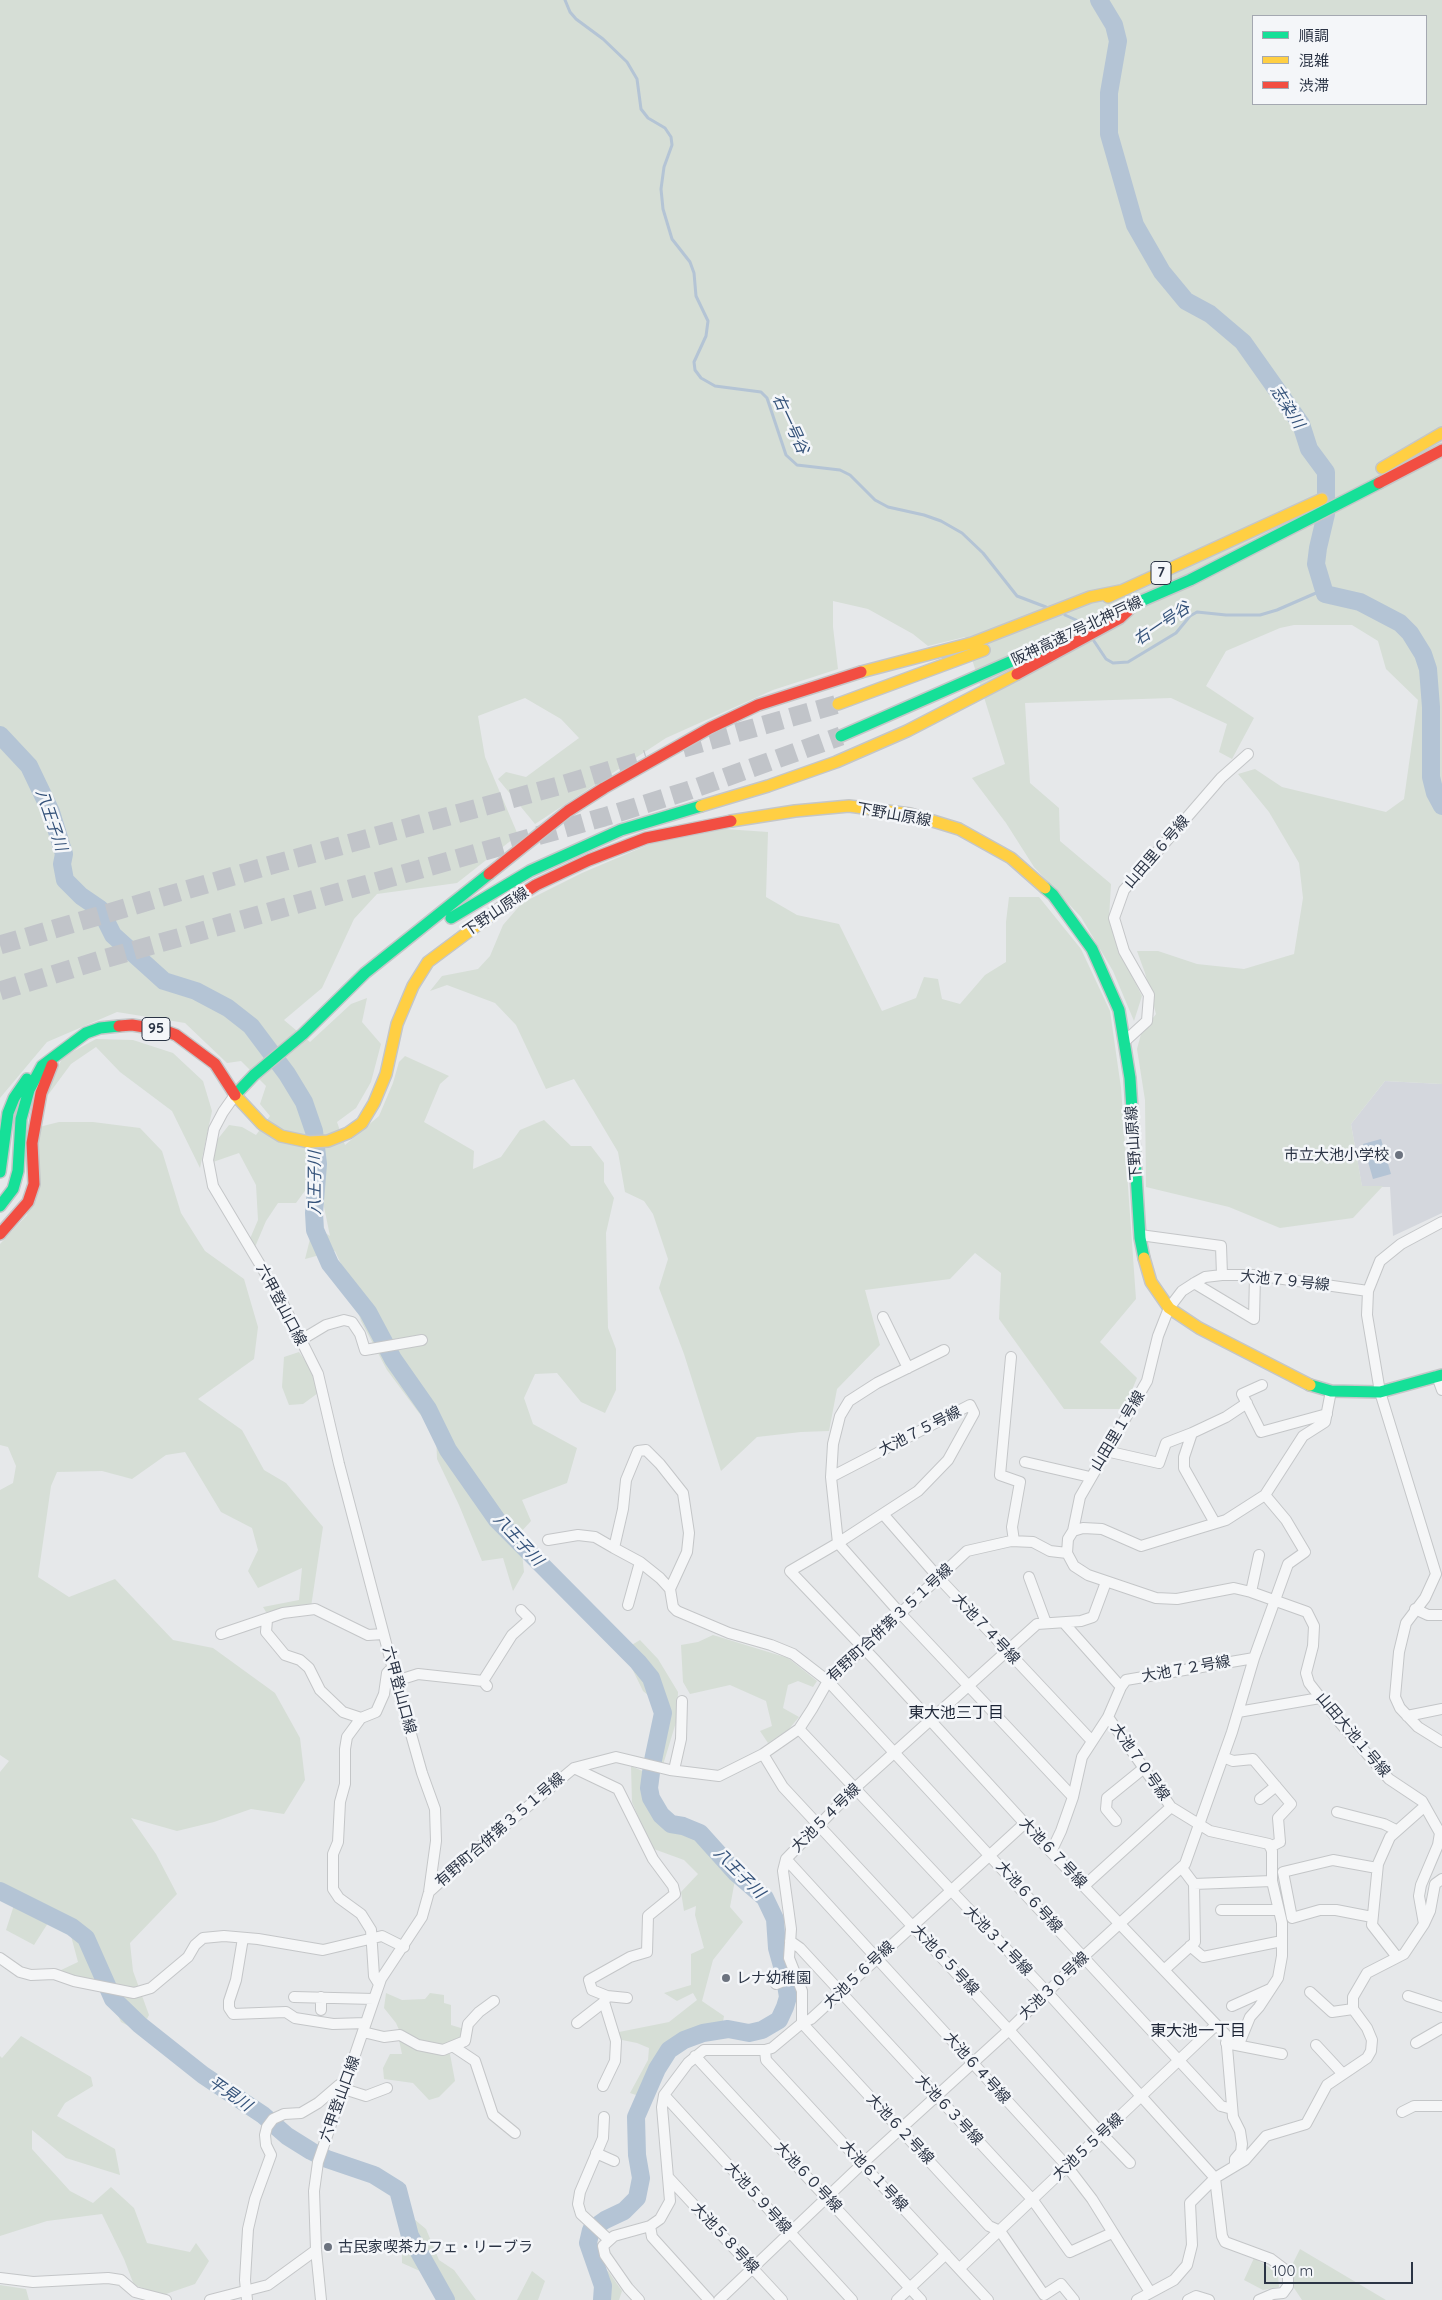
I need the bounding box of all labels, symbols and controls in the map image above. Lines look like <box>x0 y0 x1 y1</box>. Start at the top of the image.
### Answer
legend <box>1252 15 1427 105</box>
text: 順調 <box>1299 26 1329 45</box>
text: 混雑 <box>1299 51 1329 70</box>
text: 渋滞 <box>1299 76 1329 95</box>
water label: 志染川 <box>1266 382 1308 432</box>
water label: 右一号谷 <box>768 391 812 457</box>
road number: 7 <box>1151 562 1171 584</box>
street label: 阪神高速7号北神戸線 <box>1009 593 1145 669</box>
water label: 右一号谷 <box>1130 598 1194 650</box>
water label: 八王子川 <box>32 787 70 853</box>
street label: 下野山原線 <box>856 800 932 830</box>
street label: 山田里６号線 <box>1121 812 1193 892</box>
street label: 下野山原線 <box>460 884 532 940</box>
road number: 95 <box>142 1018 170 1040</box>
street label: 下野山原線 <box>1122 1105 1146 1181</box>
place label: 市立大池小学校 <box>1284 1146 1389 1164</box>
marker: 市立大池小学校 <box>1393 1149 1405 1161</box>
water label: 八王子川 <box>305 1151 325 1215</box>
street label: 六甲登山口線 <box>252 1261 310 1349</box>
street label: 大池７９号線 <box>1239 1267 1331 1295</box>
street label: 山田里１号線 <box>1087 1388 1149 1474</box>
street label: 大池７５号線 <box>876 1403 964 1459</box>
water label: 八王子川 <box>489 1510 547 1570</box>
street label: 有野町合併第３５１号線 <box>824 1560 956 1686</box>
street label: 大池７４号線 <box>949 1590 1023 1668</box>
street label: 六甲登山口線 <box>379 1644 419 1736</box>
street label: 大池７２号線 <box>1140 1652 1232 1686</box>
street label: 山田大池１号線 <box>1312 1689 1394 1781</box>
district label: 東大池三丁目 <box>908 1703 1004 1723</box>
street label: 大池７０号線 <box>1107 1720 1173 1804</box>
street label: 有野町合併第３５１号線 <box>432 1769 568 1891</box>
street label: 大池５４号線 <box>788 1780 864 1856</box>
street label: 大池６７号線 <box>1016 1814 1090 1892</box>
water label: 八王子川 <box>710 1844 768 1902</box>
street label: 大池６６号線 <box>992 1858 1066 1936</box>
street label: 大池３１号線 <box>960 1902 1036 1980</box>
street label: 大池６５号線 <box>908 1921 982 1999</box>
street label: 大池５６号線 <box>820 1938 898 2012</box>
street label: 大池３０号線 <box>1015 1948 1093 2024</box>
place label: レナ幼稚園 <box>736 1969 811 1987</box>
marker: レナ幼稚園 <box>720 1972 732 1984</box>
district label: 東大池一丁目 <box>1150 2021 1246 2041</box>
street label: 大池６４号線 <box>940 2029 1014 2107</box>
street label: 六甲登山口線 <box>316 2054 364 2144</box>
street label: 大池６３号線 <box>912 2071 986 2149</box>
water label: 平見川 <box>205 2072 255 2116</box>
street label: 大池６２号線 <box>863 2090 937 2168</box>
street label: 大池５５号線 <box>1049 2110 1127 2184</box>
street label: 大池６１号線 <box>837 2137 911 2215</box>
street label: 大池６０号線 <box>771 2138 845 2216</box>
street label: 大池５９号線 <box>721 2159 795 2237</box>
street label: 大池５８号線 <box>688 2199 762 2277</box>
place label: 古民家喫茶カフェ・リーブラ <box>338 2238 533 2256</box>
marker: 古民家喫茶カフェ・リーブラ <box>322 2241 334 2253</box>
scale bar <box>1267 2252 1416 2284</box>
text: 100 m <box>1272 2261 1313 2280</box>

